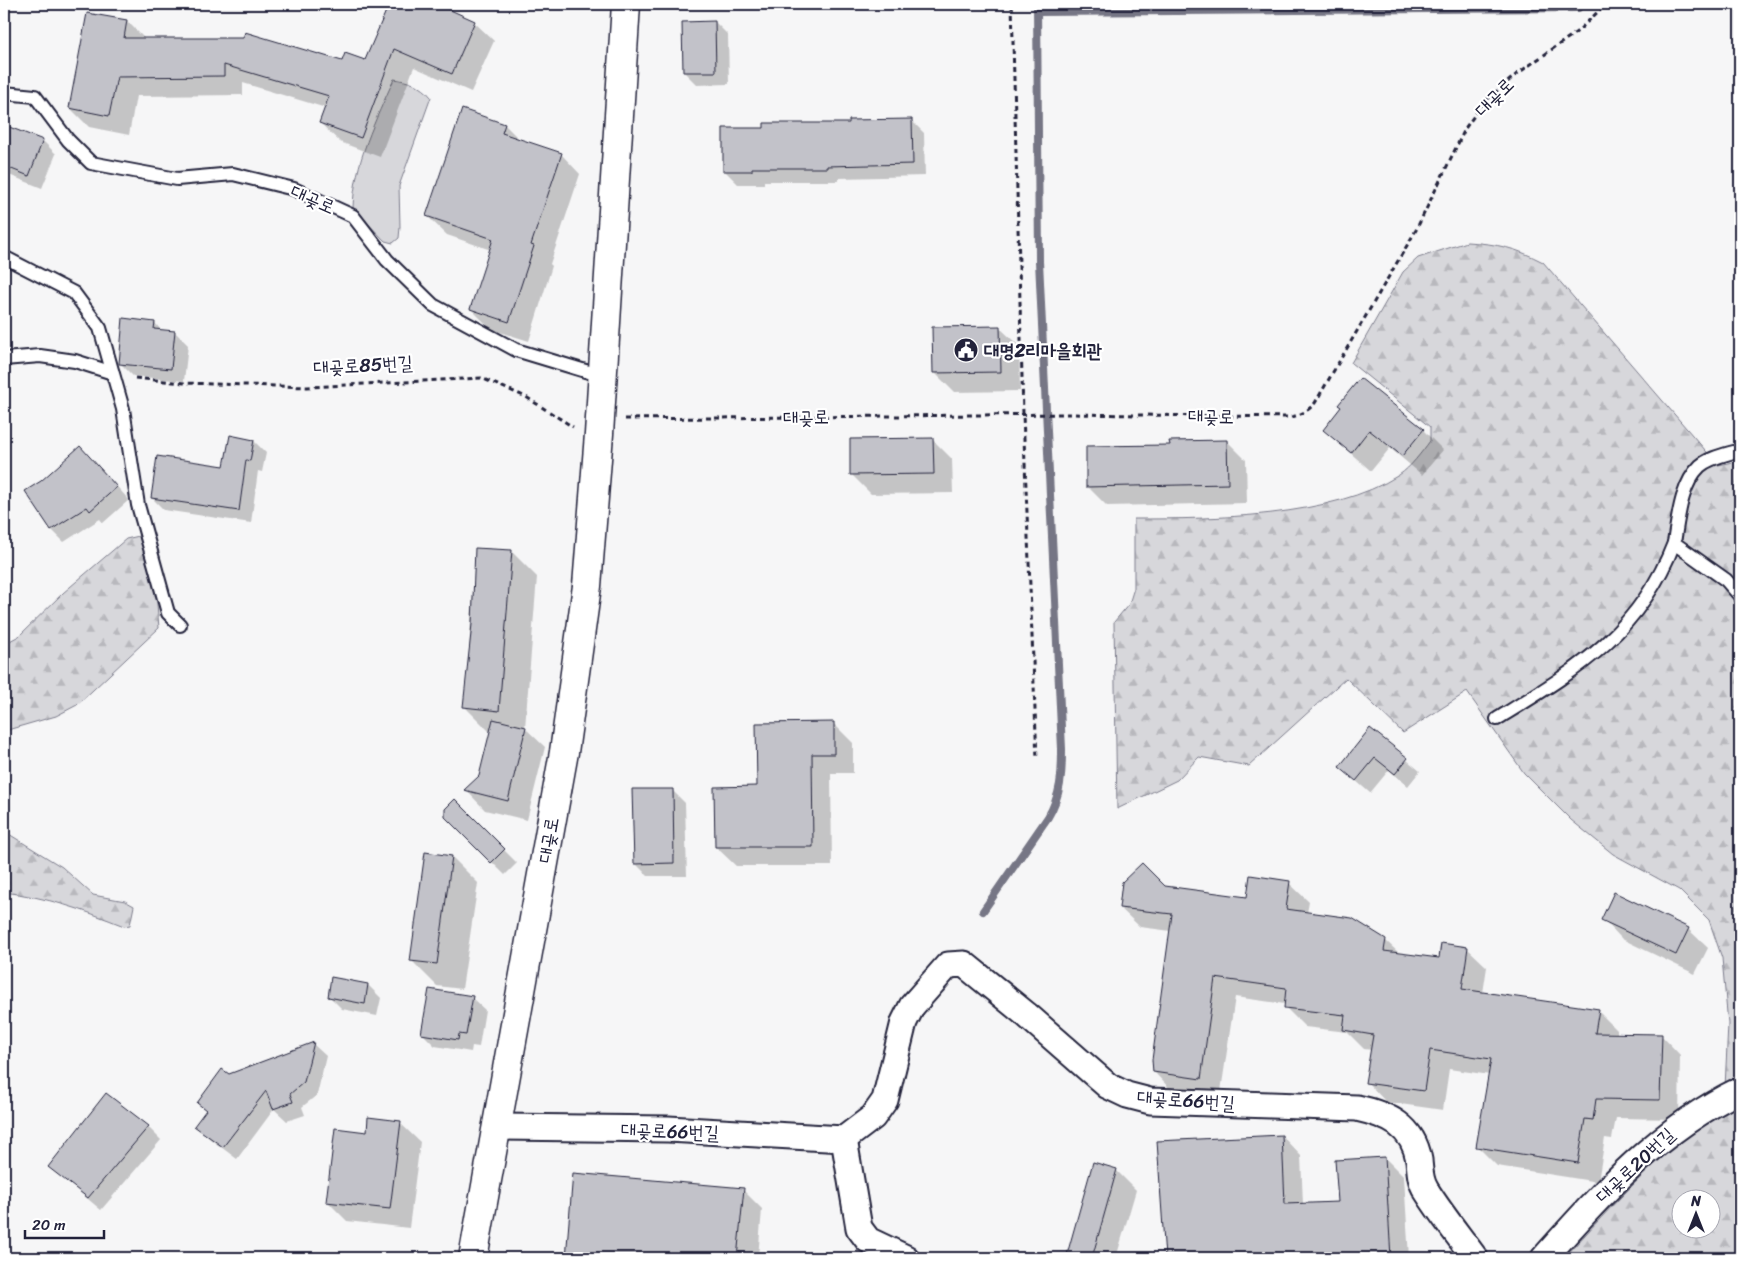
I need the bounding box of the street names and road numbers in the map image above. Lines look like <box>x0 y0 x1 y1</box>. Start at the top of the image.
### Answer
street label: 대곶로 <box>1466 69 1522 125</box>
street label: 대곶로 <box>285 175 341 223</box>
street label: 대곶로85번길 <box>312 346 414 384</box>
street label: 대곶로 <box>1188 399 1234 433</box>
street label: 대곶로 <box>783 400 829 434</box>
street label: 대곶로 <box>528 815 568 865</box>
street label: 대곶로66번길 <box>1136 1080 1236 1120</box>
street label: 대곶로66번길 <box>620 1113 720 1149</box>
street label: 대곶로20번길 <box>1587 1119 1683 1211</box>

